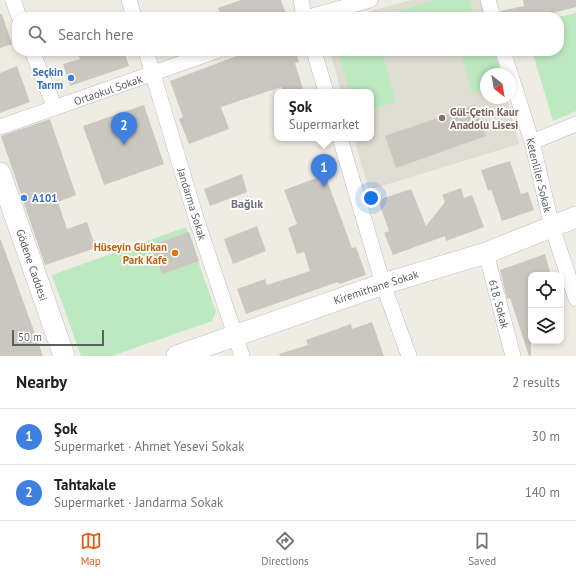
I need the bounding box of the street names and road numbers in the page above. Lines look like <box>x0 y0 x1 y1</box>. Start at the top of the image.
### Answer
street label: Ortaokul Sokak <box>72 71 145 108</box>
street label: Ketenliler Sokak <box>523 136 555 214</box>
street label: Jandarma Sokak <box>174 165 210 243</box>
street label: Gödene Caddesi <box>13 227 51 303</box>
street label: Kiremithane Sokak <box>332 266 421 307</box>
street label: 618. Sokak <box>486 278 512 331</box>

